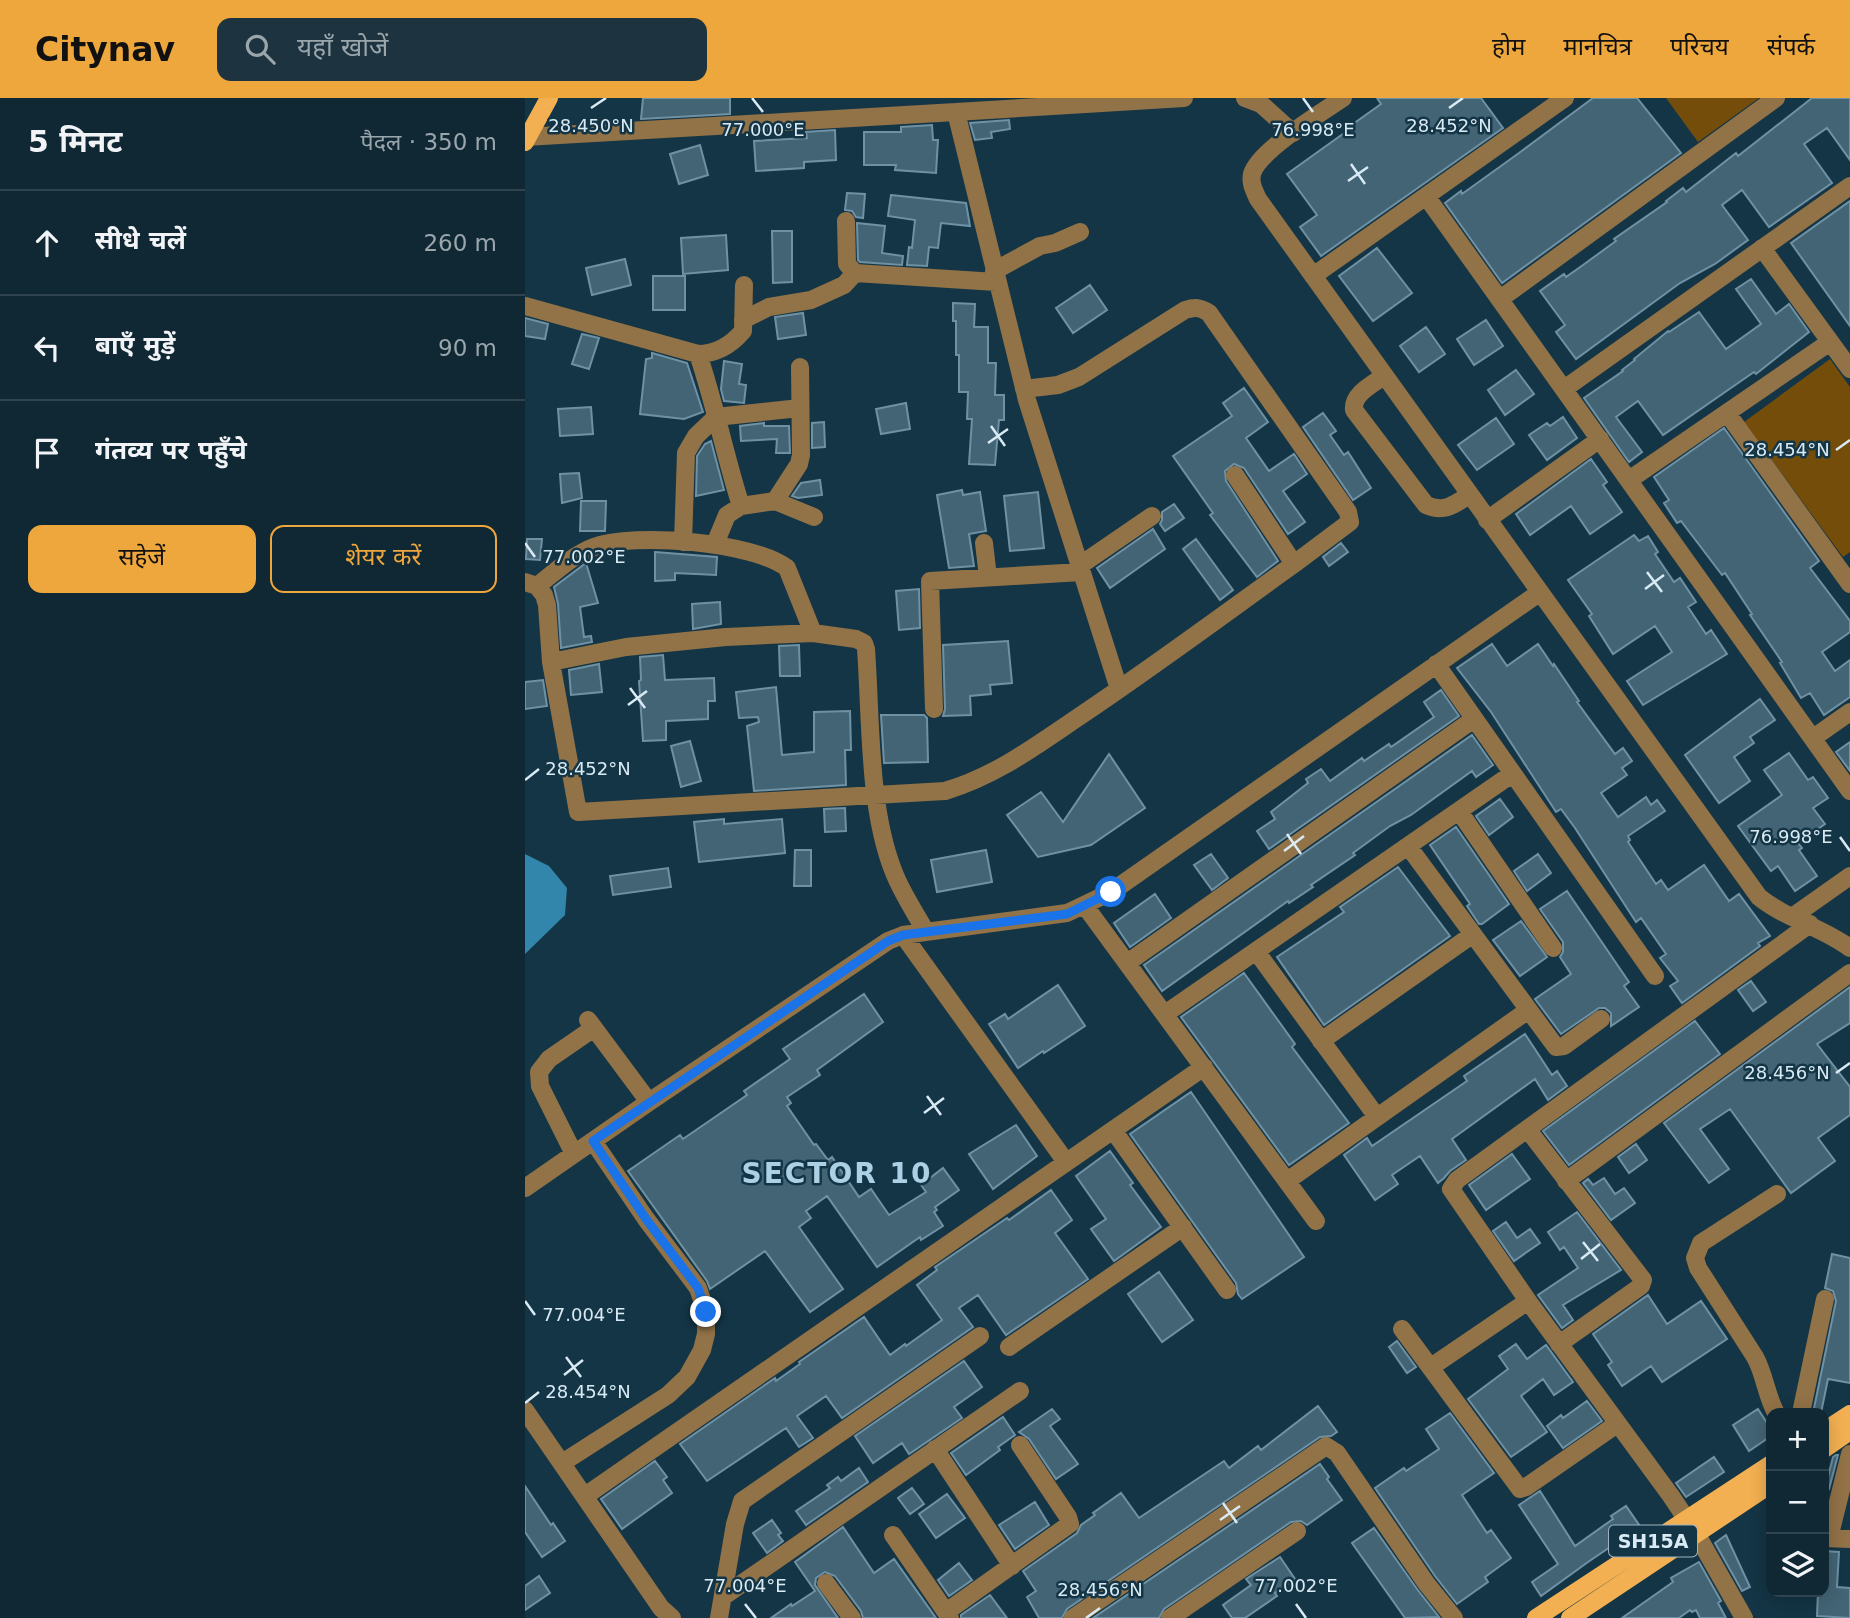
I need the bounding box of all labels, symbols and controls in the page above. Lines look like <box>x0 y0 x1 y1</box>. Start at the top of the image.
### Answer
search box <box>217 18 707 81</box>
text: Citynav <box>35 30 175 69</box>
icon: search <box>241 30 279 68</box>
text: यहाँ खोजें <box>297 32 388 62</box>
text: होम <box>1492 33 1525 61</box>
text: मानचित्र <box>1563 33 1632 61</box>
text: परिचय <box>1670 33 1729 61</box>
text: संपर्क <box>1767 33 1815 61</box>
text: 28.450°N <box>548 115 634 136</box>
text: 28.452°N <box>1406 115 1492 136</box>
text: 77.000°E <box>721 119 805 140</box>
text: 76.998°E <box>1271 119 1355 140</box>
text: 5 मिनट <box>28 124 122 159</box>
text: पैदल · 350 m <box>361 129 497 155</box>
icon: ahead <box>28 224 66 262</box>
text: सीधे चलें <box>95 225 186 255</box>
text: 260 m <box>423 230 497 256</box>
icon: left <box>28 329 66 367</box>
text: बाएँ मुड़ें <box>95 330 175 360</box>
text: 90 m <box>438 335 497 361</box>
icon: arrive <box>28 434 66 472</box>
text: गंतव्य पर पहुँचे <box>95 435 247 465</box>
text: 28.454°N <box>1744 439 1830 460</box>
button: सहेजें <box>28 525 256 593</box>
button: शेयर करें <box>270 525 497 593</box>
text: 77.002°E <box>542 546 626 567</box>
text: 28.452°N <box>545 758 631 779</box>
text: 76.998°E <box>1749 826 1833 847</box>
route start <box>1095 876 1126 907</box>
text: 28.456°N <box>1744 1062 1830 1083</box>
district label: SECTOR 10 <box>741 1157 933 1190</box>
route end <box>690 1296 721 1327</box>
text: 77.004°E <box>542 1304 626 1325</box>
text: 28.454°N <box>545 1381 631 1402</box>
map controls <box>1766 1408 1829 1597</box>
button: + <box>1766 1408 1829 1471</box>
button: − <box>1766 1471 1829 1534</box>
road number: SH15A <box>1609 1526 1697 1556</box>
button: layers <box>1766 1534 1829 1597</box>
text: 77.004°E <box>703 1575 787 1596</box>
text: 77.002°E <box>1254 1575 1338 1596</box>
text: 28.456°N <box>1057 1579 1143 1600</box>

